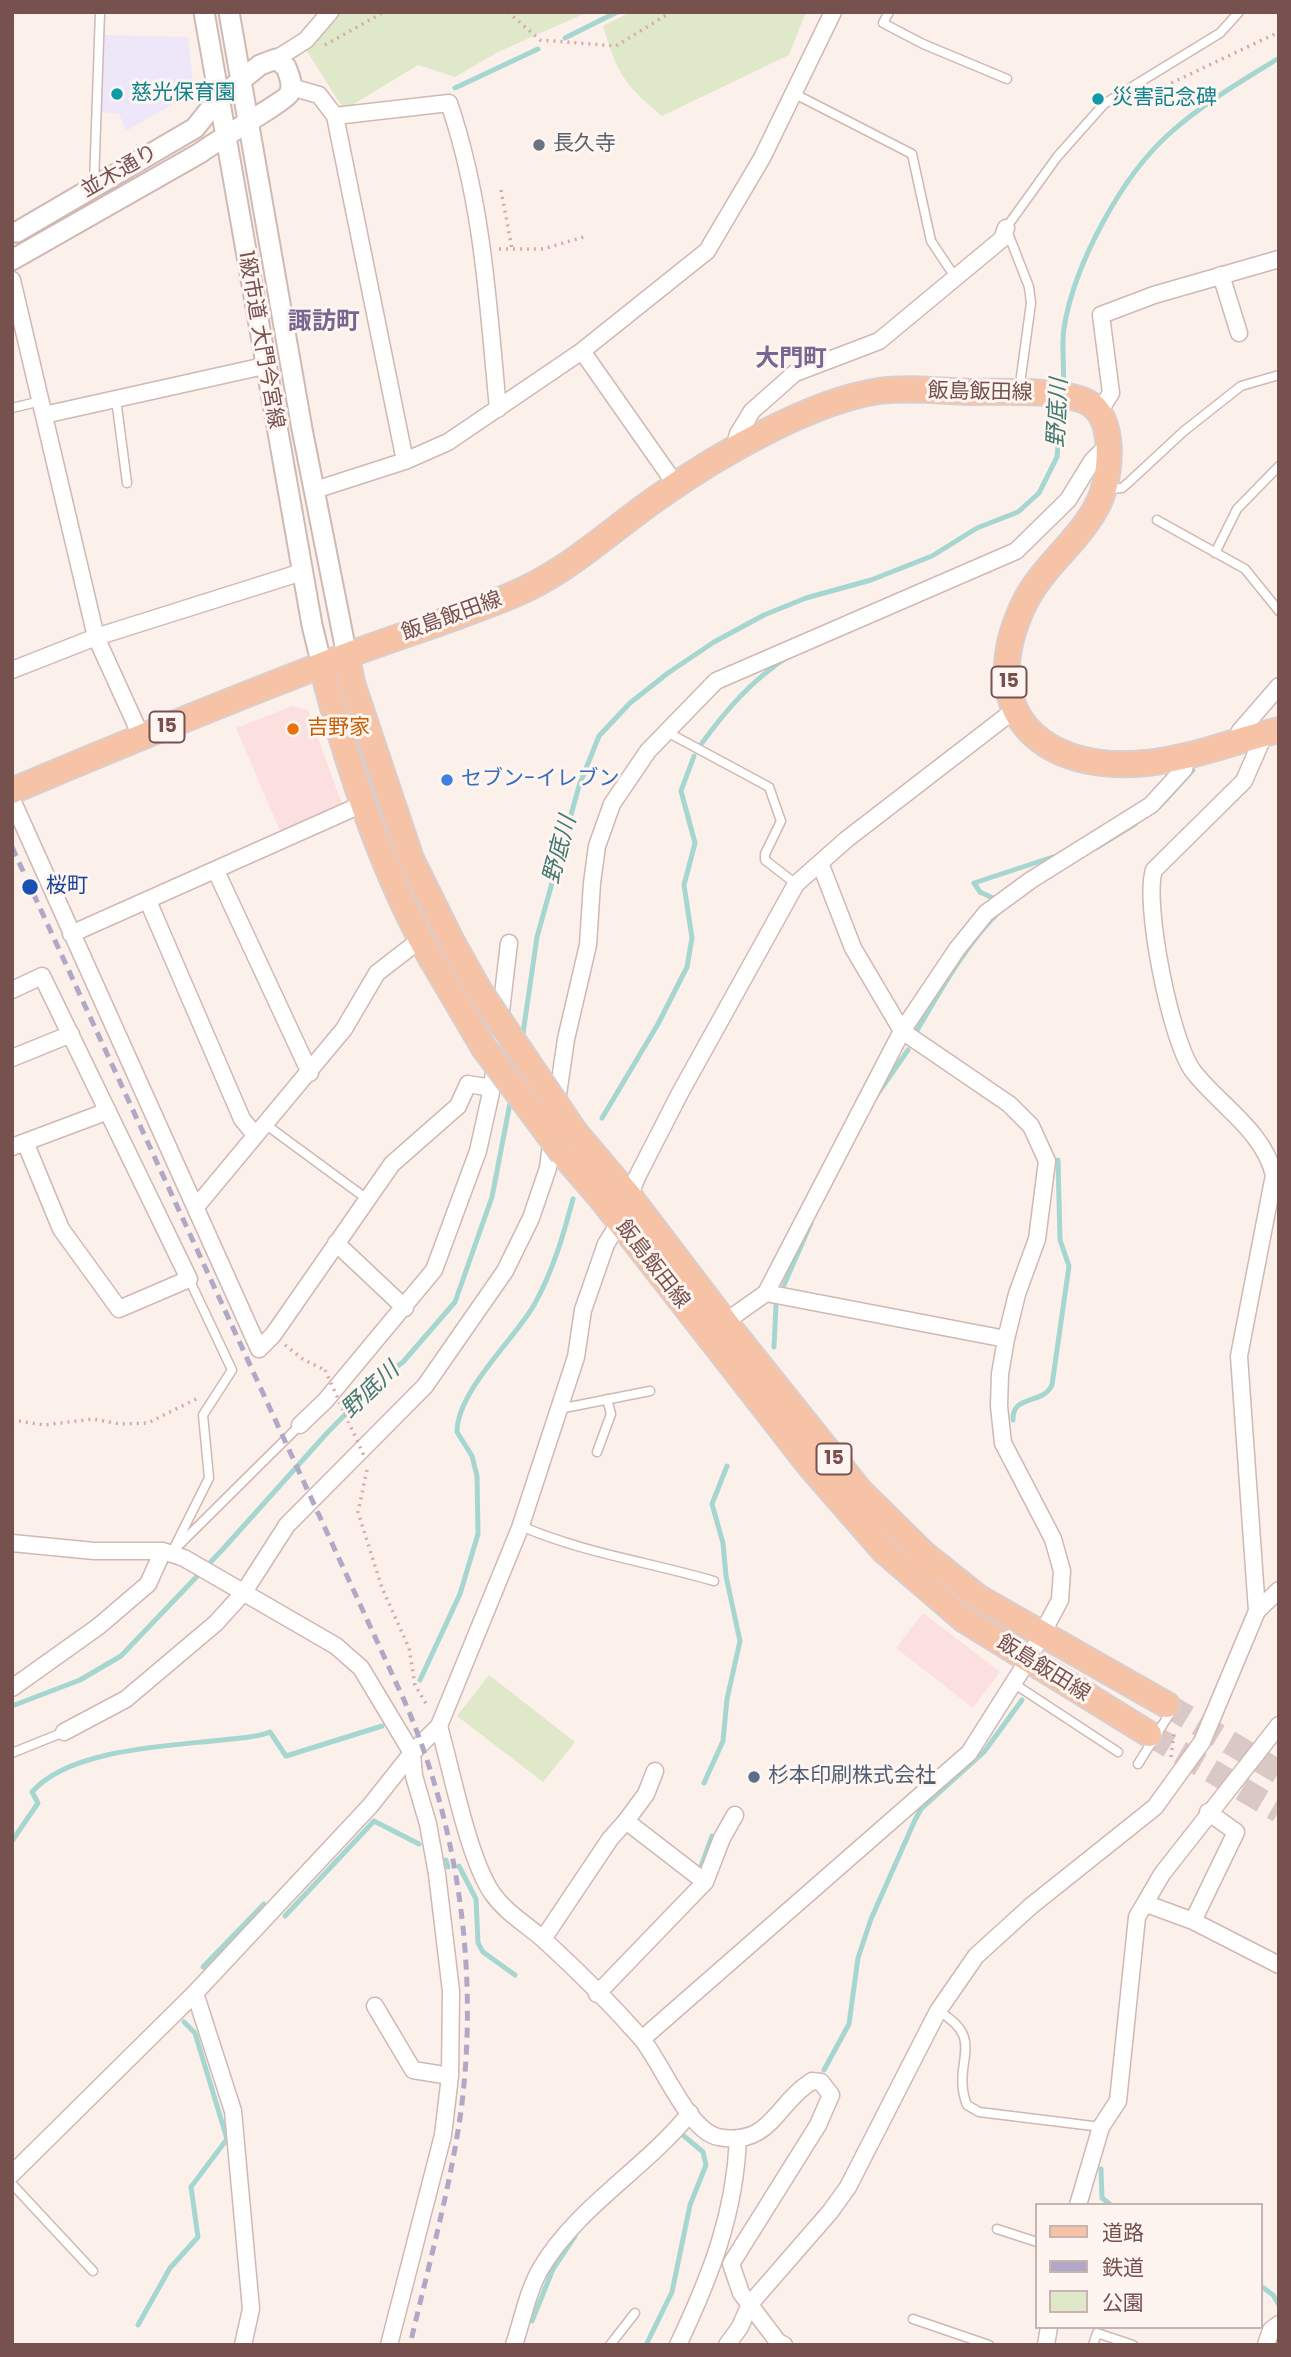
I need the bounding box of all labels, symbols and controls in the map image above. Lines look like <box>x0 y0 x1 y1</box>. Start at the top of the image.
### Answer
place label: 慈光保育園 <box>131 81 236 107</box>
marker: 慈光保育園 <box>109 86 125 102</box>
place label: 災害記念碑 <box>1112 86 1217 112</box>
marker: 災害記念碑 <box>1090 91 1106 107</box>
place label: 長久寺 <box>553 132 616 158</box>
marker: 長久寺 <box>531 137 547 153</box>
street label: 並木通り <box>77 140 163 204</box>
street label: 1級市道 大門今宮線 <box>232 249 288 431</box>
district label: 諏訪町 <box>288 309 360 337</box>
district label: 大門町 <box>755 346 827 374</box>
water label: 野底川 <box>1043 378 1075 448</box>
street label: 飯島飯田線 <box>927 379 1033 407</box>
street label: 飯島飯田線 <box>398 587 506 647</box>
road number: 15 <box>992 666 1026 698</box>
road number: 15 <box>150 712 184 742</box>
place label: 吉野家 <box>307 716 370 742</box>
marker: 吉野家 <box>285 721 301 737</box>
place label: セブン-イレブン <box>461 767 620 793</box>
marker: セブン-イレブン <box>439 772 455 788</box>
water label: 野底川 <box>539 813 583 887</box>
place label: 桜町 <box>46 874 88 900</box>
marker: 桜町 <box>20 877 40 897</box>
street label: 飯島飯田線 <box>610 1216 694 1314</box>
water label: 野底川 <box>336 1357 406 1425</box>
road number: 15 <box>816 1443 852 1474</box>
street label: 飯島飯田線 <box>992 1630 1094 1708</box>
place label: 杉本印刷株式会社 <box>768 1764 936 1790</box>
marker: 杉本印刷株式会社 <box>746 1769 762 1785</box>
legend <box>1036 2203 1263 2329</box>
text: 道路 <box>1102 2218 1144 2247</box>
text: 鉄道 <box>1102 2253 1144 2282</box>
text: 公園 <box>1102 2288 1144 2317</box>

